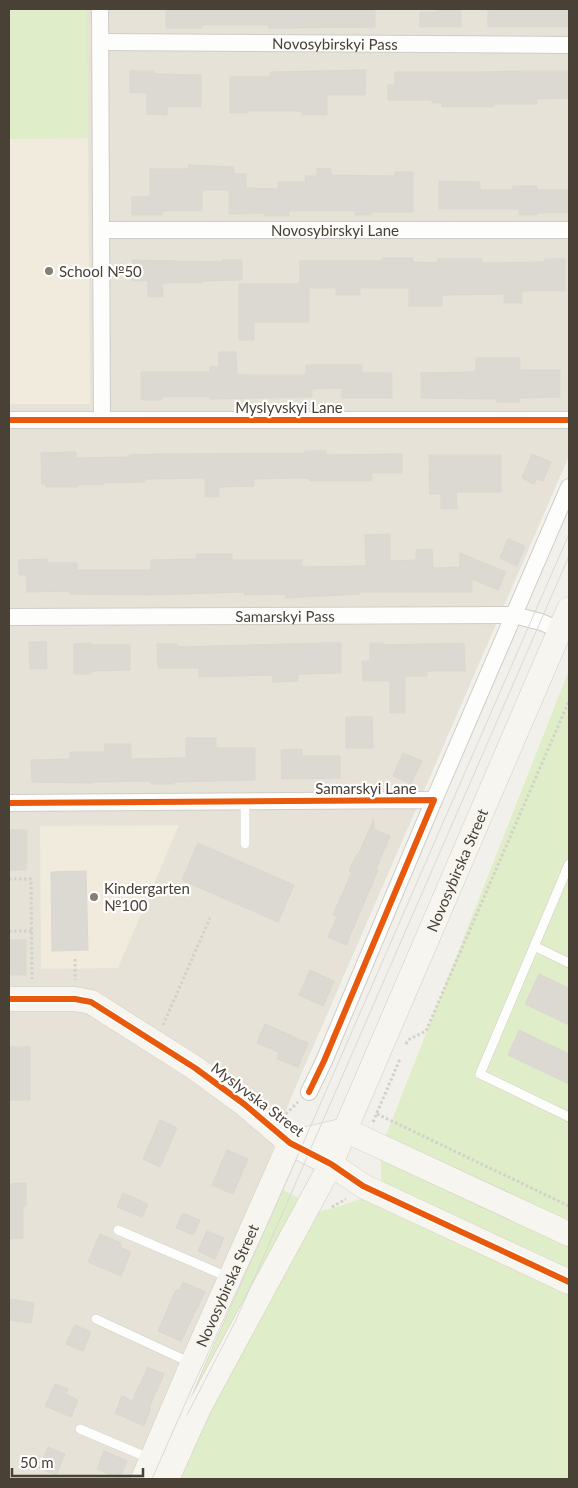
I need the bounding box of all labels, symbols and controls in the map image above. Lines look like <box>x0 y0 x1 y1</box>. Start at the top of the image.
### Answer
street label: Novosybirskyi Pass <box>272 34 398 53</box>
street label: Novosybirskyi Lane <box>271 221 399 239</box>
place label: School №50 <box>59 262 142 280</box>
marker: School №50 <box>43 265 55 277</box>
street label: Myslyvskyi Lane <box>235 398 343 416</box>
street label: Samarskyi Pass <box>235 607 335 625</box>
street label: Samarskyi Lane <box>315 779 417 797</box>
street label: Novosybirska Street <box>422 805 491 934</box>
place label: Kindergarten №100 <box>104 879 190 914</box>
marker: Kindergarten №100 <box>88 891 100 903</box>
street label: Myslyvska Street <box>208 1058 308 1140</box>
street label: Novosybirska Street <box>192 1221 262 1349</box>
scale bar <box>12 1446 144 1478</box>
text: 50 m <box>20 1453 54 1471</box>

